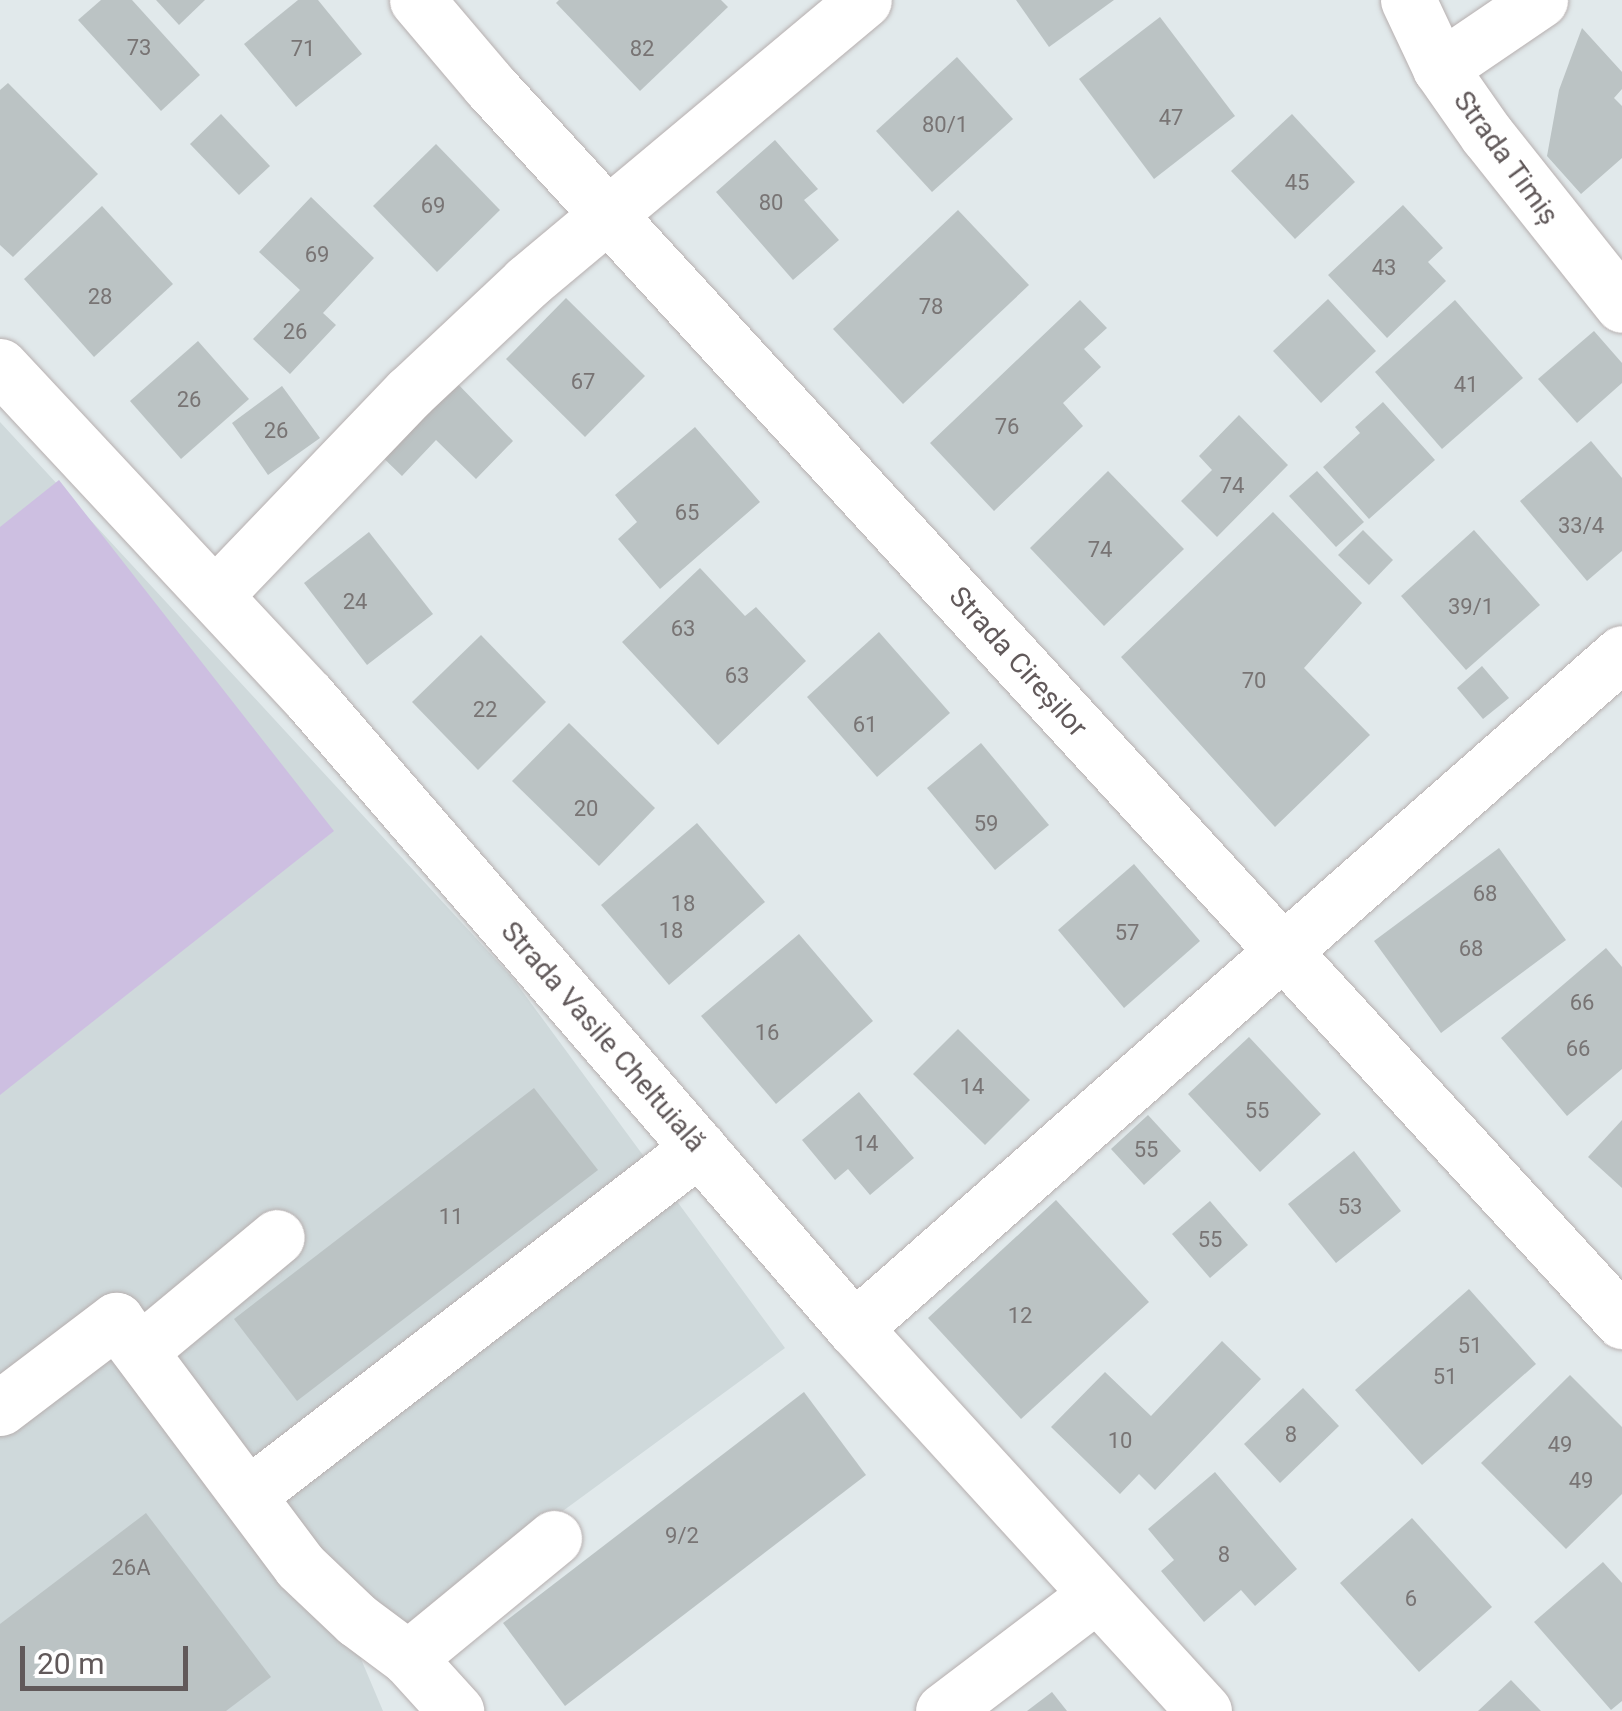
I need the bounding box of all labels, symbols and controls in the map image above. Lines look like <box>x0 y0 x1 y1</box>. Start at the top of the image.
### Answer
house number: 73 <box>127 35 151 61</box>
house number: 71 <box>291 36 315 62</box>
house number: 82 <box>630 36 654 62</box>
street label: Strada Timiș <box>1446 85 1566 231</box>
house number: 47 <box>1159 105 1183 131</box>
house number: 80/1 <box>922 112 968 138</box>
house number: 45 <box>1285 170 1309 196</box>
house number: 80 <box>759 190 783 216</box>
house number: 69 <box>421 193 445 219</box>
house number: 69 <box>305 242 329 268</box>
house number: 43 <box>1372 255 1396 281</box>
house number: 28 <box>88 284 112 310</box>
house number: 78 <box>919 294 943 320</box>
house number: 26 <box>283 319 307 345</box>
house number: 67 <box>571 369 595 395</box>
house number: 41 <box>1454 372 1478 398</box>
house number: 26 <box>177 387 201 413</box>
house number: 76 <box>995 414 1019 440</box>
house number: 26 <box>264 418 288 444</box>
house number: 74 <box>1220 473 1244 499</box>
house number: 65 <box>675 500 699 526</box>
house number: 33/4 <box>1558 513 1604 539</box>
house number: 74 <box>1088 537 1112 563</box>
street label: Strada Cireșilor <box>942 580 1094 744</box>
house number: 24 <box>343 589 367 615</box>
house number: 39/1 <box>1448 594 1494 620</box>
house number: 63 <box>671 616 695 642</box>
house number: 63 <box>725 663 749 689</box>
house number: 70 <box>1242 668 1266 694</box>
house number: 22 <box>473 697 497 723</box>
house number: 61 <box>853 712 877 738</box>
house number: 20 <box>574 796 598 822</box>
house number: 59 <box>974 811 998 837</box>
house number: 68 <box>1473 881 1497 907</box>
house number: 18 <box>671 891 695 917</box>
street label: Strada Vasile Cheltuială <box>494 915 712 1159</box>
house number: 18 <box>659 918 683 944</box>
house number: 57 <box>1115 920 1139 946</box>
house number: 68 <box>1459 936 1483 962</box>
house number: 66 <box>1570 990 1594 1016</box>
house number: 16 <box>755 1020 779 1046</box>
house number: 66 <box>1566 1036 1590 1062</box>
house number: 14 <box>960 1074 984 1100</box>
house number: 55 <box>1245 1098 1269 1124</box>
house number: 14 <box>854 1131 878 1157</box>
house number: 55 <box>1134 1137 1158 1163</box>
house number: 53 <box>1338 1194 1362 1220</box>
house number: 11 <box>439 1204 463 1230</box>
house number: 55 <box>1198 1227 1222 1253</box>
house number: 12 <box>1008 1303 1032 1329</box>
house number: 51 <box>1458 1333 1482 1359</box>
house number: 51 <box>1433 1364 1457 1390</box>
house number: 8 <box>1285 1422 1297 1448</box>
house number: 10 <box>1108 1428 1132 1454</box>
house number: 49 <box>1548 1432 1572 1458</box>
house number: 49 <box>1569 1468 1593 1494</box>
house number: 9/2 <box>665 1523 699 1549</box>
house number: 8 <box>1218 1542 1230 1568</box>
house number: 26A <box>111 1555 151 1581</box>
house number: 6 <box>1405 1586 1417 1612</box>
scale bar <box>25 1626 192 1688</box>
text: 20 m <box>37 1646 104 1681</box>

